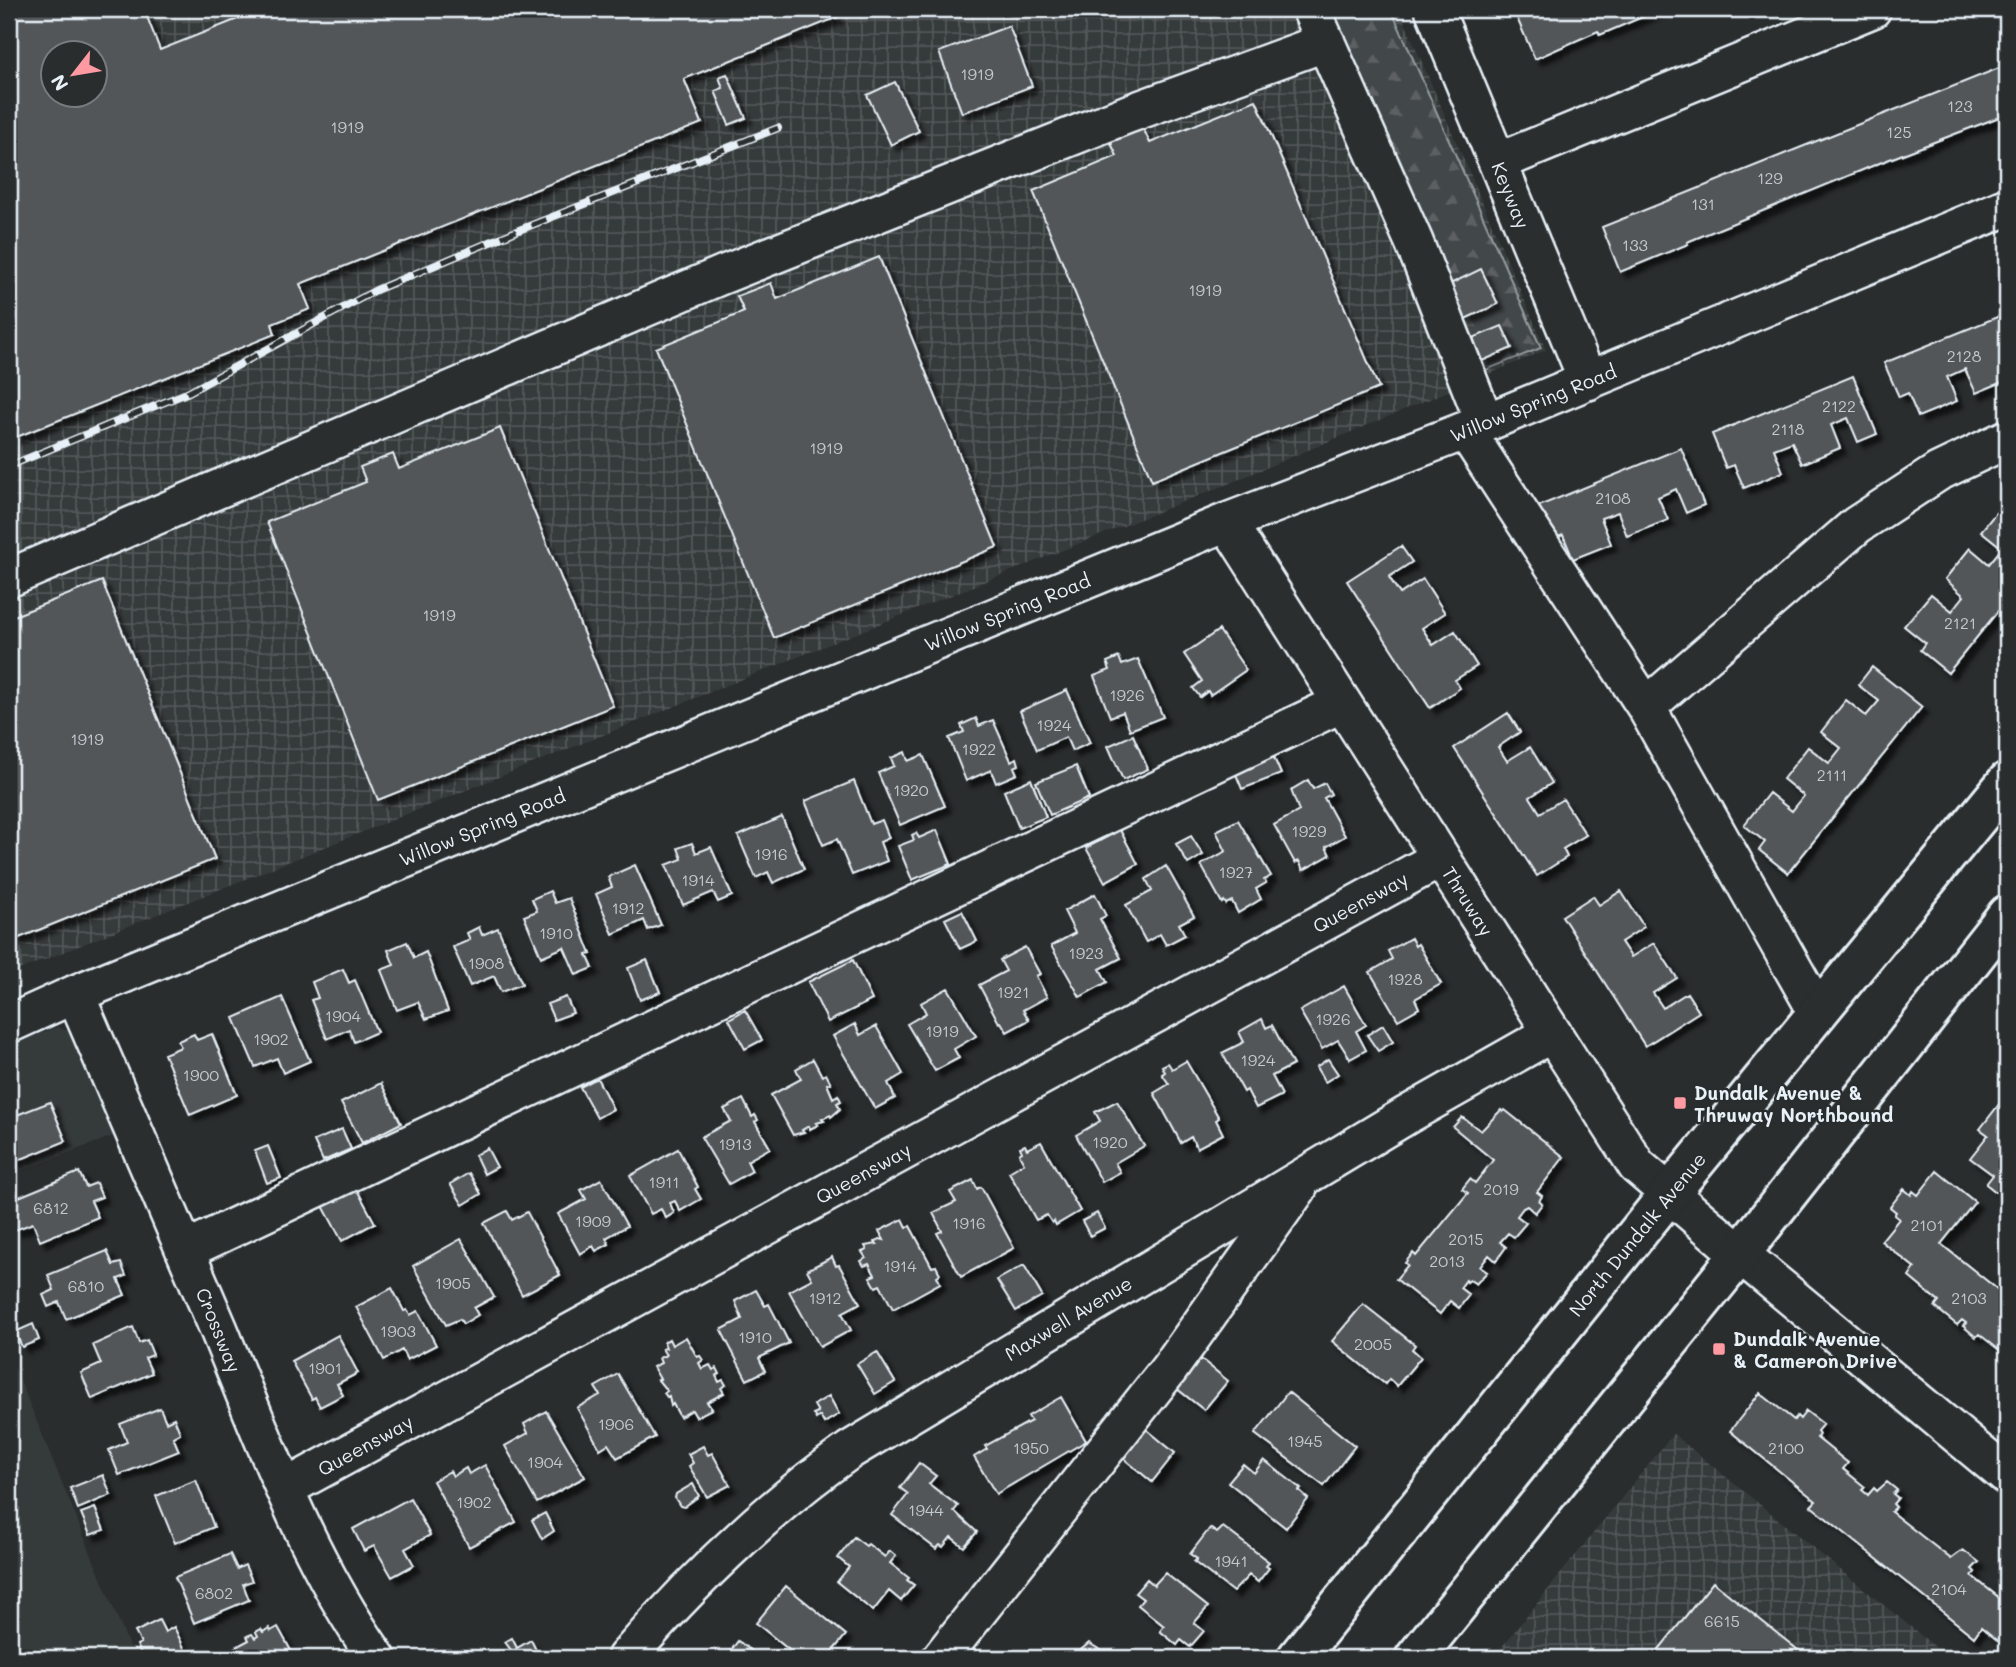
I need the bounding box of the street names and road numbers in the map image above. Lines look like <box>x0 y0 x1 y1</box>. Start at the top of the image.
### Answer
street label: Keyway <box>1486 158 1536 232</box>
street label: Willow Spring Road <box>1446 358 1620 448</box>
street label: Willow Spring Road <box>920 567 1094 657</box>
street label: Willow Spring Road <box>395 782 569 872</box>
street label: Thruway <box>1437 861 1499 941</box>
street label: Queensway <box>1308 866 1412 938</box>
street label: Queensway <box>811 1137 915 1209</box>
street label: North Dundalk Avenue <box>1563 1147 1711 1321</box>
street label: Maxwell Avenue <box>1000 1270 1136 1366</box>
street label: Crossway <box>191 1284 247 1376</box>
street label: Queensway <box>313 1409 417 1481</box>

